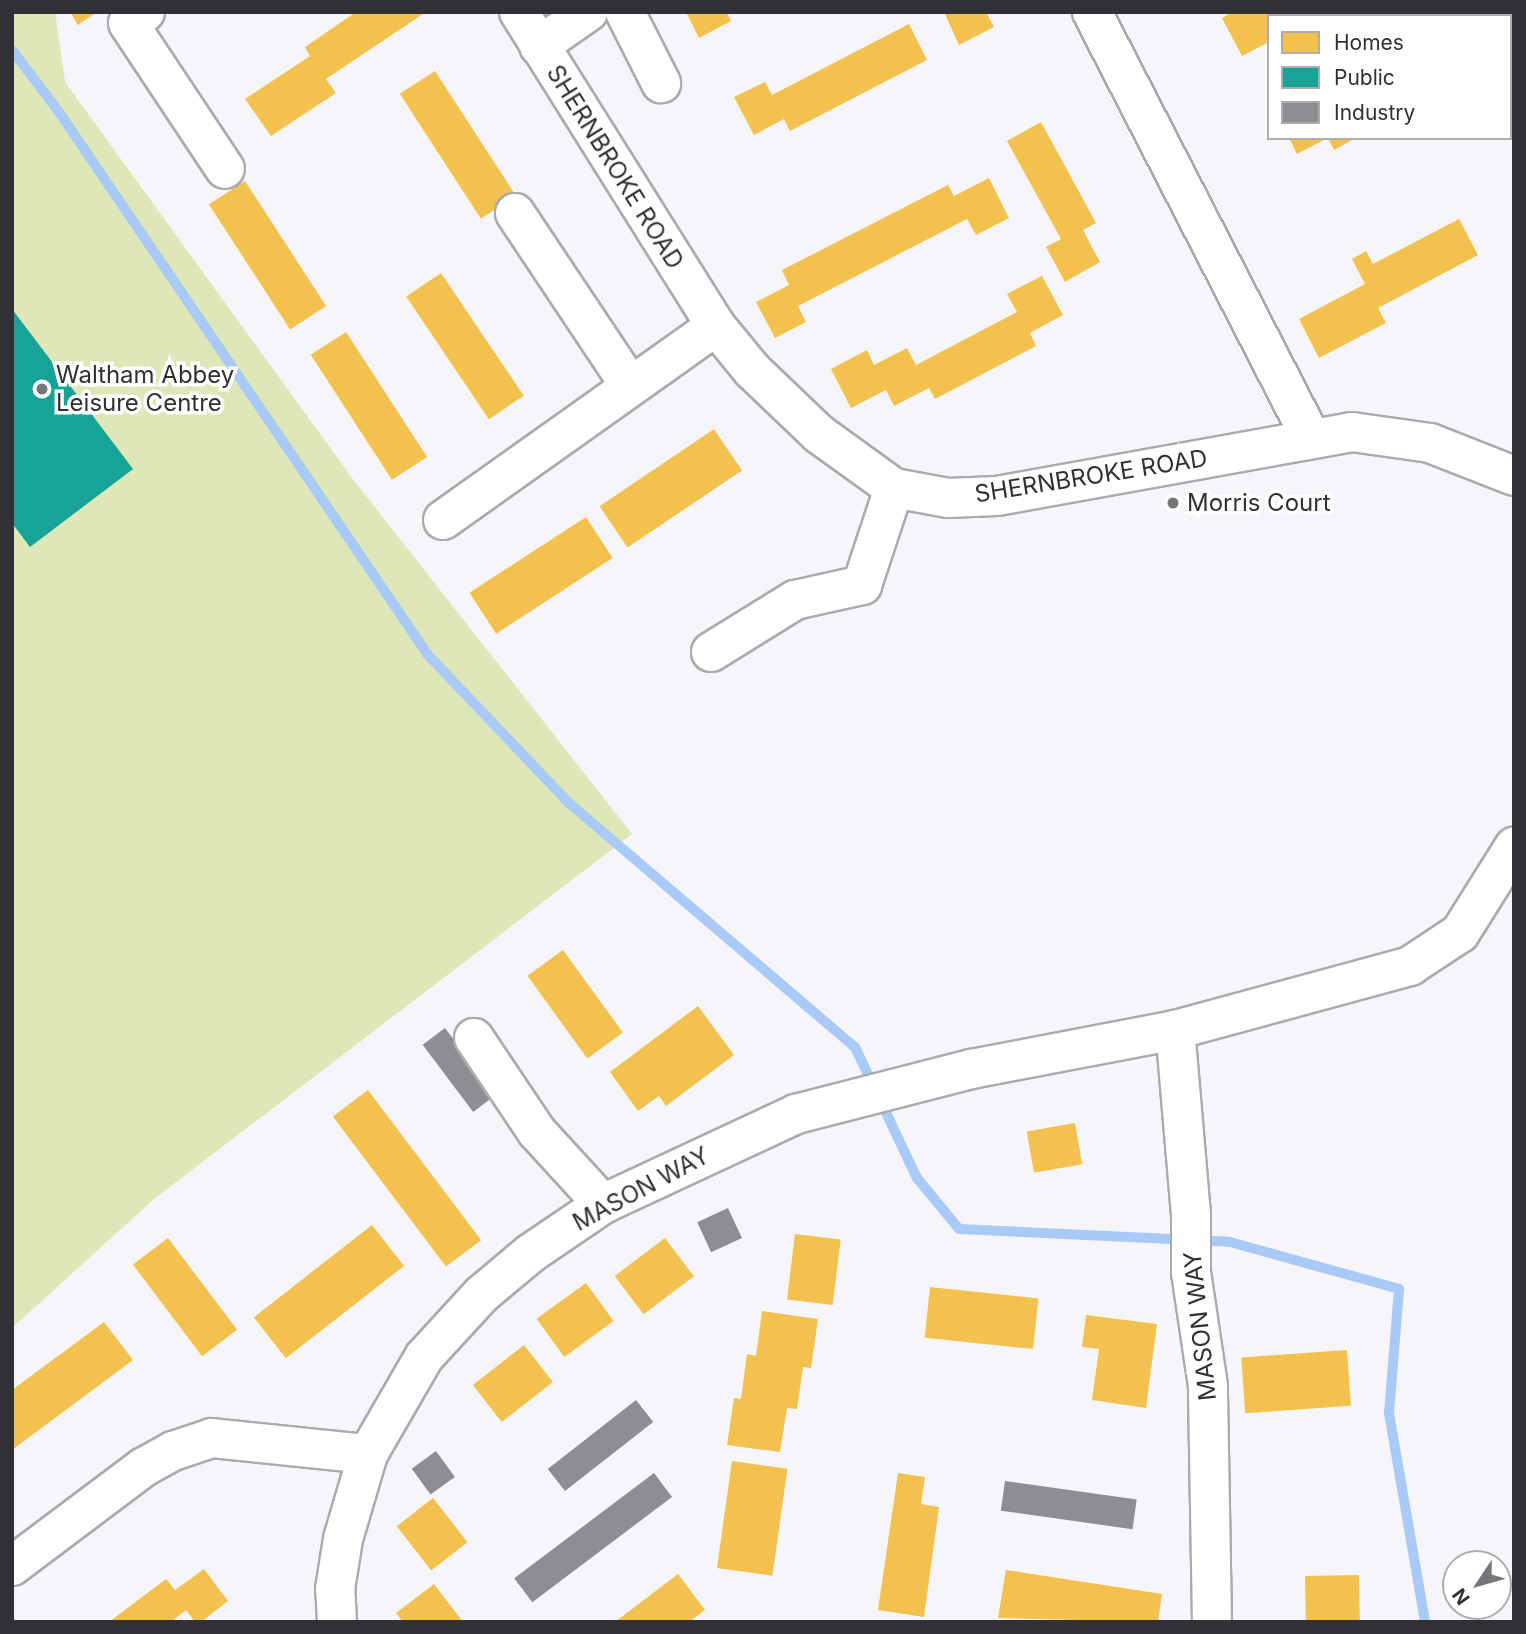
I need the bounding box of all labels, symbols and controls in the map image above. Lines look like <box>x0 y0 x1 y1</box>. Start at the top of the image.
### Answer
legend <box>1267 14 1512 140</box>
text: Homes <box>1334 30 1404 55</box>
street label: SHERNBROKE ROAD <box>541 60 689 274</box>
text: Public <box>1334 65 1395 90</box>
text: Industry <box>1334 100 1415 125</box>
place label: Waltham Abbey Leisure Centre <box>56 361 234 417</box>
marker: Waltham Abbey Leisure Centre <box>34 381 50 397</box>
street label: SHERNBROKE ROAD <box>973 443 1209 509</box>
place label: Morris Court <box>1187 489 1330 517</box>
marker: Morris Court <box>1165 495 1181 511</box>
street label: MASON WAY <box>568 1141 714 1237</box>
street label: MASON WAY <box>1178 1250 1222 1402</box>
north arrow <box>1442 1550 1512 1620</box>
text: N <box>1448 1584 1475 1609</box>

